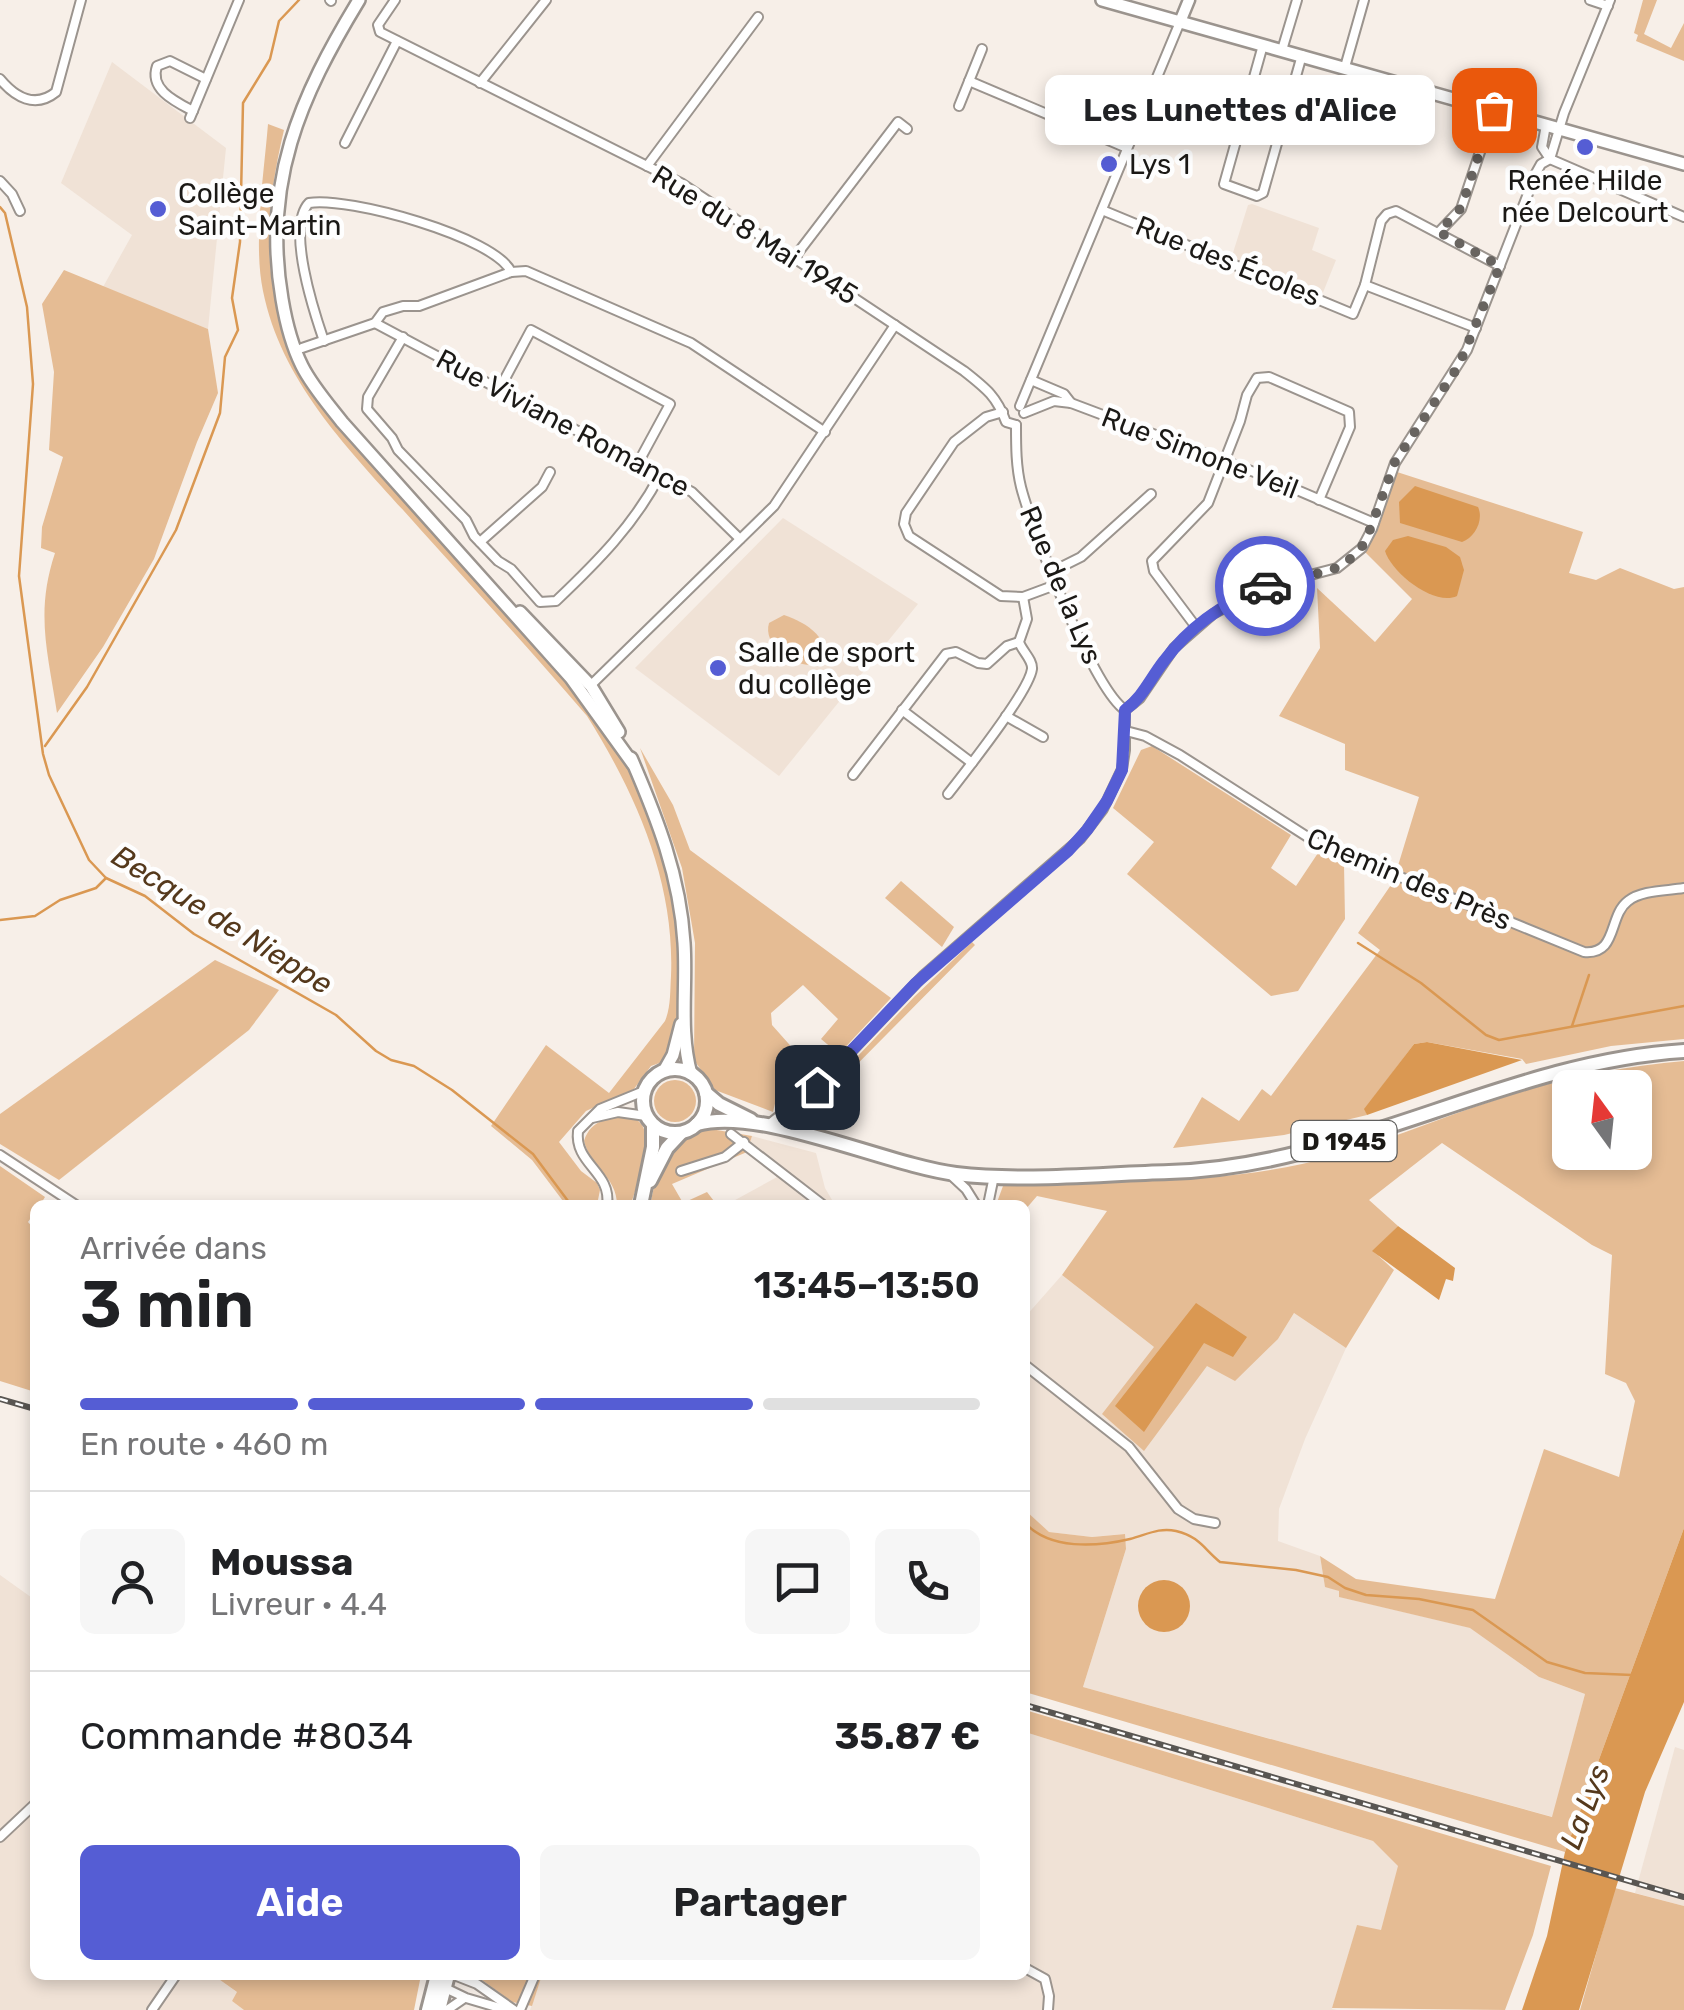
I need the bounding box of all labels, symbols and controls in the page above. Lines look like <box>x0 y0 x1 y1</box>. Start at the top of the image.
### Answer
pin <box>1452 68 1537 153</box>
callout: Les Lunettes d'Alice <box>1044 75 1434 145</box>
icon: bag <box>1467 83 1522 138</box>
text: Les Lunettes d'Alice <box>1083 91 1397 129</box>
marker: Renée Hilde née Delcourt <box>1574 136 1596 158</box>
place label: Lys 1 <box>1129 148 1190 181</box>
marker: Lys 1 <box>1098 153 1120 175</box>
street label: Rue du 8 Mai 1945 <box>646 158 864 312</box>
place label: Renée Hilde née Delcourt <box>1502 164 1669 229</box>
place label: Collège Saint-Martin <box>178 177 341 242</box>
marker: Collège Saint-Martin <box>147 198 169 220</box>
street label: Rue des Écoles <box>1131 209 1325 313</box>
street label: Rue Viviane Romance <box>431 342 695 504</box>
street label: Rue Simone Veil <box>1097 400 1303 506</box>
street label: Rue de la Lys <box>1013 501 1109 669</box>
courier <box>1215 536 1315 636</box>
icon: car <box>1238 559 1293 614</box>
place label: Salle de sport du collège <box>738 636 915 701</box>
marker: Salle de sport du collège <box>707 657 729 679</box>
street label: Chemin des Près <box>1302 821 1516 937</box>
water label: Becque de Nieppe <box>105 838 339 1002</box>
pin <box>775 1045 860 1130</box>
icon: home <box>790 1060 845 1115</box>
north arrow <box>1552 1070 1652 1170</box>
map controls <box>1552 1070 1652 1170</box>
road number: D 1945 <box>1292 1121 1396 1161</box>
text: Arrivée dans <box>80 1229 267 1267</box>
text: 13:45–13:50 <box>754 1262 980 1308</box>
text: 3 min <box>80 1266 254 1343</box>
text: En route · 460 m <box>80 1425 329 1463</box>
button: person <box>80 1529 185 1634</box>
button: chat <box>745 1529 850 1634</box>
button: phone <box>875 1529 980 1634</box>
text: Moussa <box>210 1539 354 1585</box>
text: Livreur · 4.4 <box>210 1585 387 1623</box>
text: Commande #8034 <box>80 1713 413 1759</box>
text: 35.87 € <box>835 1713 980 1759</box>
water label: La Lys <box>1553 1760 1617 1854</box>
button: Aide <box>80 1845 520 1960</box>
button: Partager <box>540 1845 980 1960</box>

